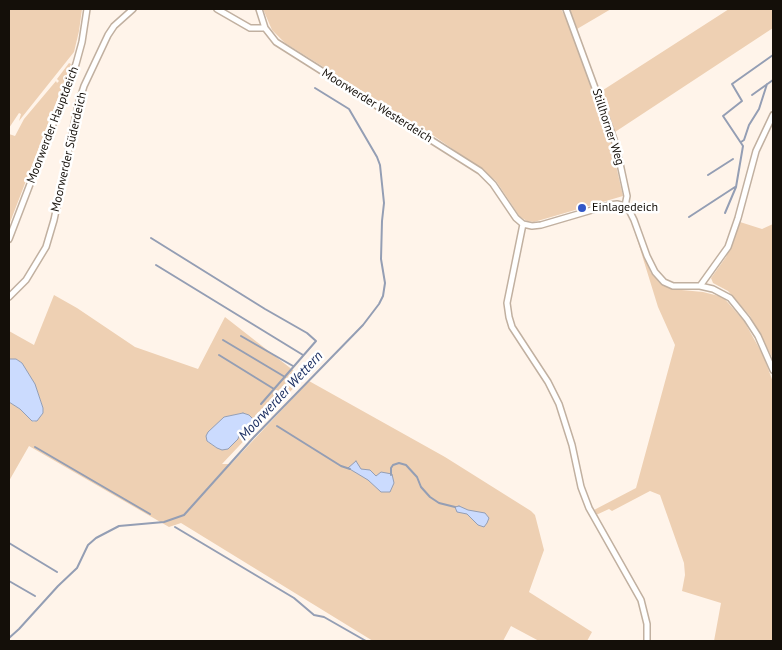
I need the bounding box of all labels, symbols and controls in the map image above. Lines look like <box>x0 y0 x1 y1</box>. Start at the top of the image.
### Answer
street label: Moorwerder Hauptdeich <box>24 65 82 185</box>
street label: Moorwerder Westerdeich <box>319 66 435 146</box>
street label: Stillhorner Weg <box>589 87 627 167</box>
street label: Moorwerder Süderdeich <box>48 91 90 213</box>
place label: Einlagedeich <box>592 201 658 215</box>
marker: Einlagedeich <box>576 202 588 214</box>
water label: Moorwerder Wettern <box>235 348 327 444</box>

